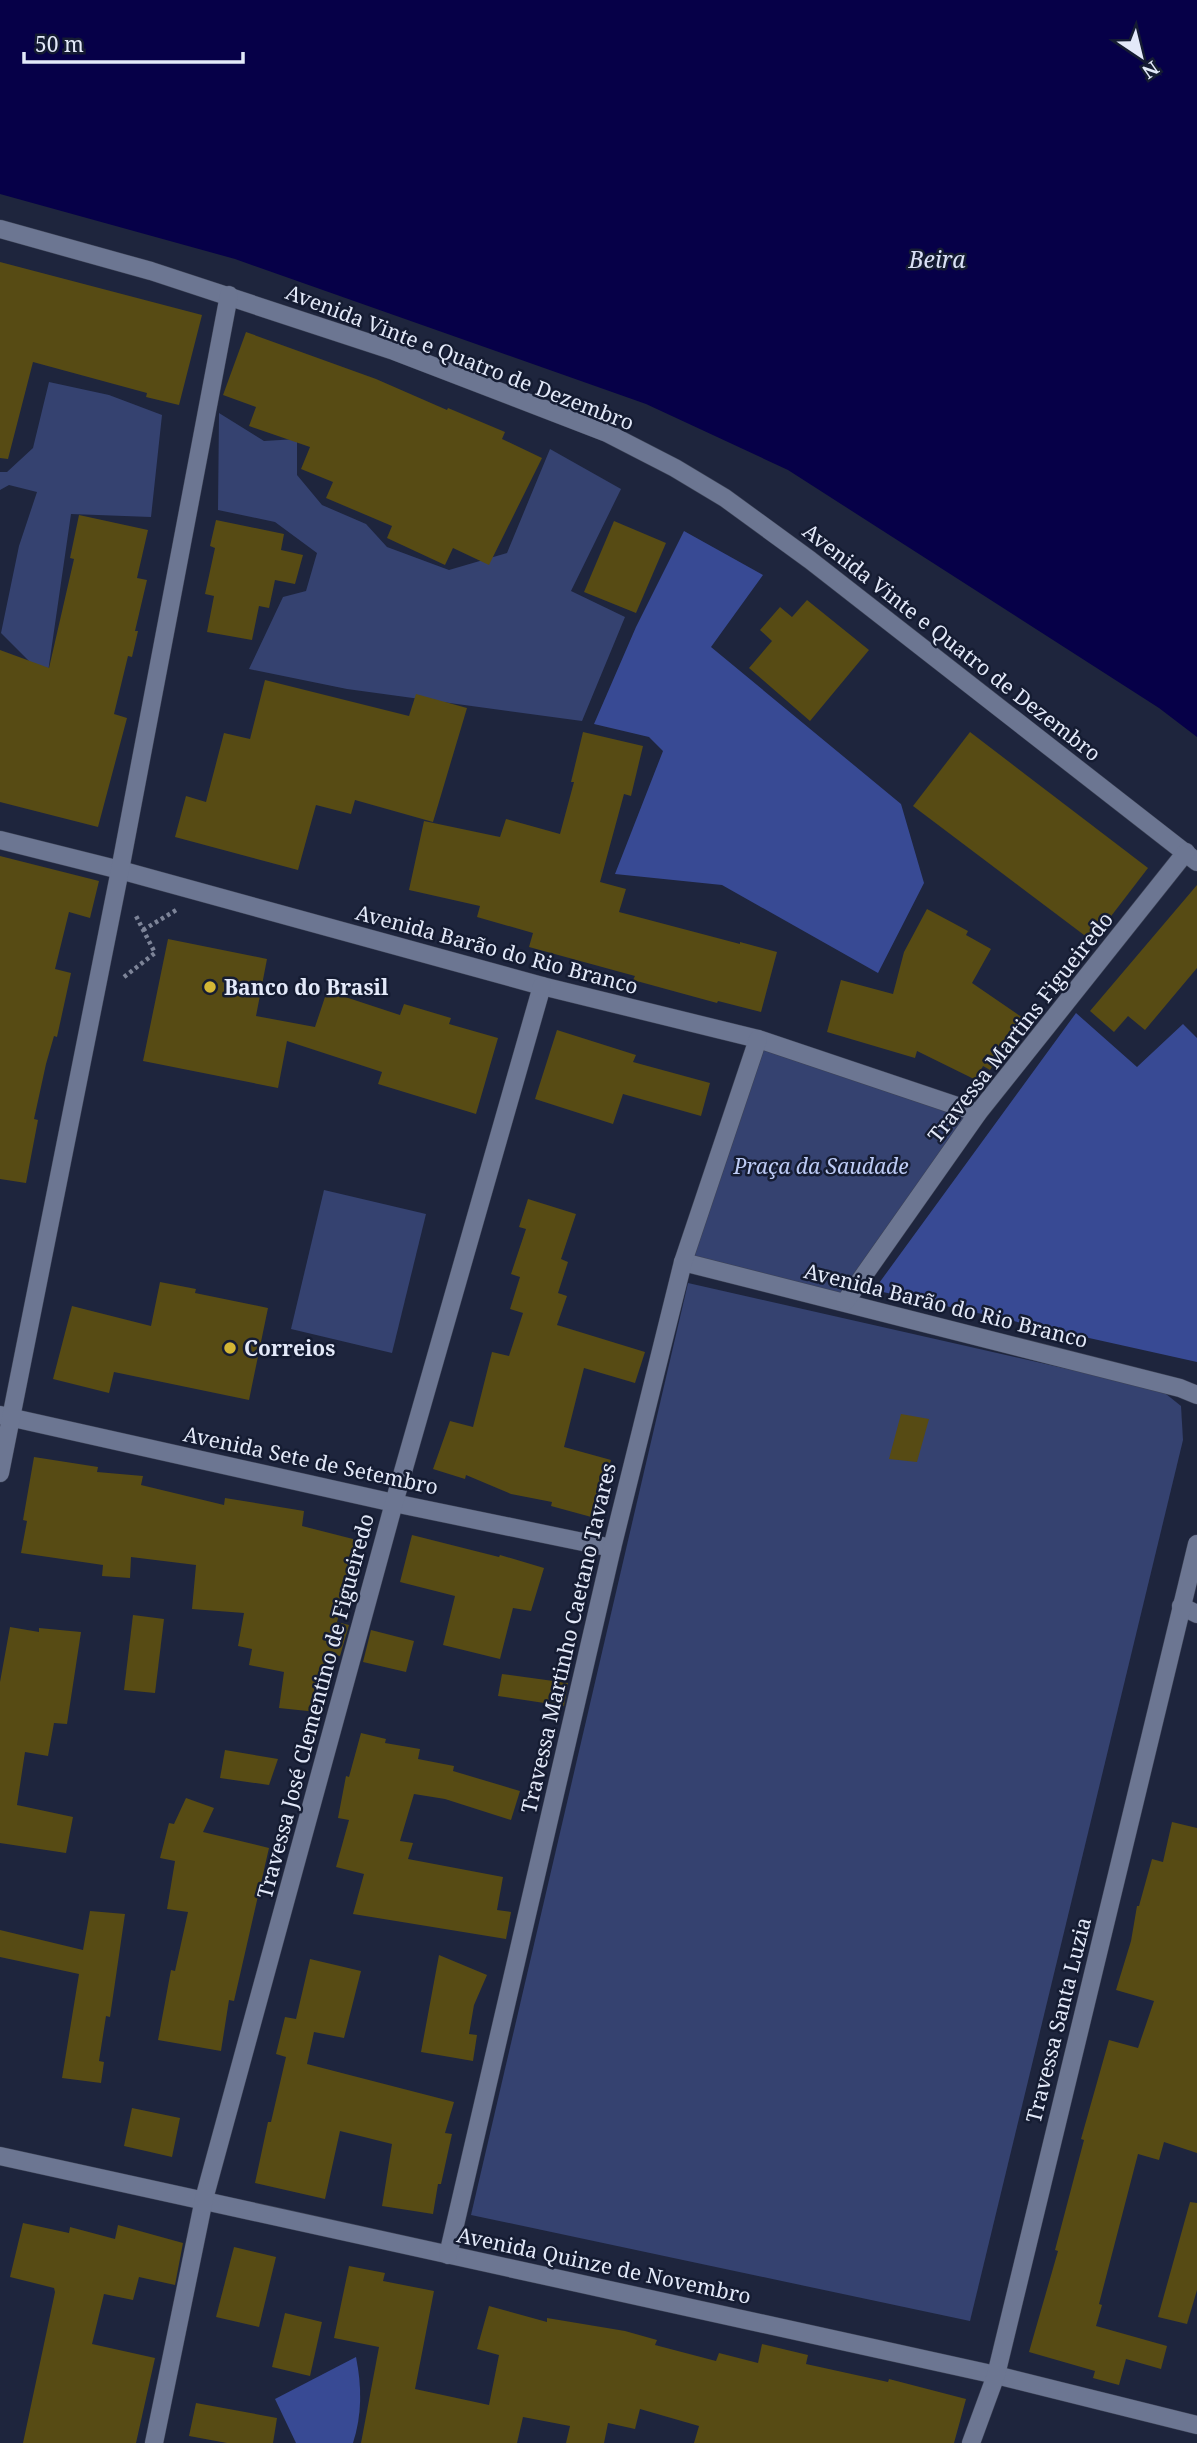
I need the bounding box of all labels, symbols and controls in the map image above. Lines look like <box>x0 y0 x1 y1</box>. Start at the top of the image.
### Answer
scale bar <box>24 21 243 65</box>
north arrow <box>1106 21 1176 91</box>
text: 50 m <box>35 30 84 58</box>
text: N <box>1137 55 1164 85</box>
water label: Beira <box>908 243 966 275</box>
street label: Avenida Vinte e Quatro de Dezembro <box>282 277 638 437</box>
street label: Avenida Vinte e Quatro de Dezembro <box>797 517 1107 767</box>
street label: Avenida Barão do Rio Branco <box>353 898 641 1000</box>
street label: Travessa Martins Figueiredo <box>921 906 1119 1148</box>
place label: Banco do Brasil <box>224 973 389 1001</box>
marker: Banco do Brasil <box>202 979 218 995</box>
park label: Praça da Saudade <box>732 1152 909 1180</box>
street label: Avenida Barão do Rio Branco <box>801 1256 1091 1354</box>
place label: Correios <box>244 1334 335 1362</box>
marker: Correios <box>222 1340 238 1356</box>
street label: Avenida Sete de Setembro <box>181 1419 441 1501</box>
street label: Travessa Martinho Caetano Tavares <box>514 1460 622 1816</box>
street label: Travessa José Clementino de Figueiredo <box>250 1510 380 1902</box>
street label: Travessa Santa Luzia <box>1019 1914 1097 2126</box>
street label: Avenida Quinze de Novembro <box>454 2220 754 2310</box>

